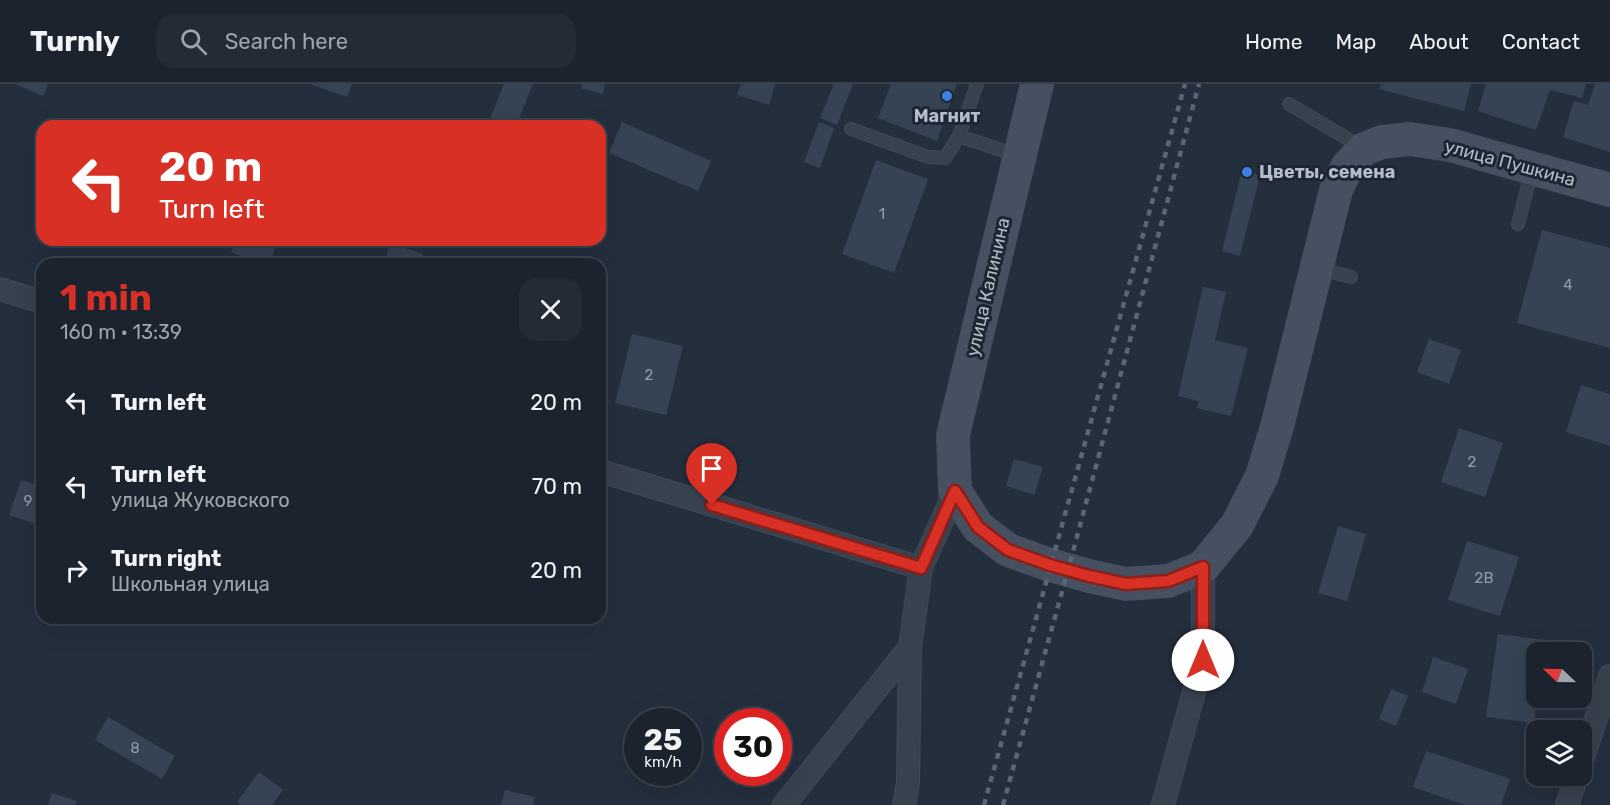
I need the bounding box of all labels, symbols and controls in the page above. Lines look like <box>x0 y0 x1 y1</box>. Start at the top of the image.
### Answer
search box <box>156 14 576 68</box>
text: Turnly <box>30 25 120 58</box>
icon: search <box>177 25 210 58</box>
text: Search here <box>225 28 348 55</box>
text: Home <box>1245 29 1302 54</box>
text: Map <box>1335 29 1376 54</box>
text: About <box>1409 29 1469 54</box>
text: Contact <box>1502 29 1580 54</box>
marker: Магнит <box>940 89 954 103</box>
place label: Магнит <box>914 105 980 127</box>
street label: улица Пушкина <box>1442 135 1578 191</box>
text: 20 m <box>159 142 262 192</box>
icon: left <box>60 144 138 222</box>
place label: Цветы, семена <box>1259 161 1395 183</box>
marker: Цветы, семена <box>1240 165 1254 179</box>
text: Turn left <box>159 193 264 225</box>
house number: 1 <box>879 205 885 223</box>
street label: улица Калинина <box>961 215 1015 359</box>
text: 1 min <box>60 276 152 319</box>
house number: 4 <box>1563 276 1573 294</box>
button: close <box>519 278 582 341</box>
text: 160 m · 13:39 <box>60 320 182 344</box>
house number: 2 <box>645 366 654 384</box>
icon: left <box>60 386 93 419</box>
text: Turn left <box>111 389 206 416</box>
text: 20 m <box>530 389 582 416</box>
pin <box>686 443 737 505</box>
icon: arrive <box>695 452 728 485</box>
house number: 2 <box>1468 453 1477 471</box>
text: Turn left <box>111 461 206 488</box>
icon: left <box>60 470 93 503</box>
text: 70 m <box>532 473 582 500</box>
text: улица Жуковского <box>111 488 290 512</box>
house number: 9 <box>24 492 33 510</box>
text: Turn right <box>111 545 221 572</box>
icon: right <box>60 554 93 587</box>
text: 20 m <box>530 557 582 584</box>
house number: 2В <box>1475 569 1493 587</box>
text: Школьная улица <box>111 572 270 596</box>
position arrow <box>1171 628 1235 692</box>
north arrow <box>1526 642 1592 708</box>
map controls <box>1526 642 1592 786</box>
speed limit sign: 30 <box>714 708 792 786</box>
button: layers <box>1526 720 1592 786</box>
text: 25 <box>644 722 682 758</box>
house number: 8 <box>130 739 140 757</box>
text: km/h <box>644 753 682 771</box>

